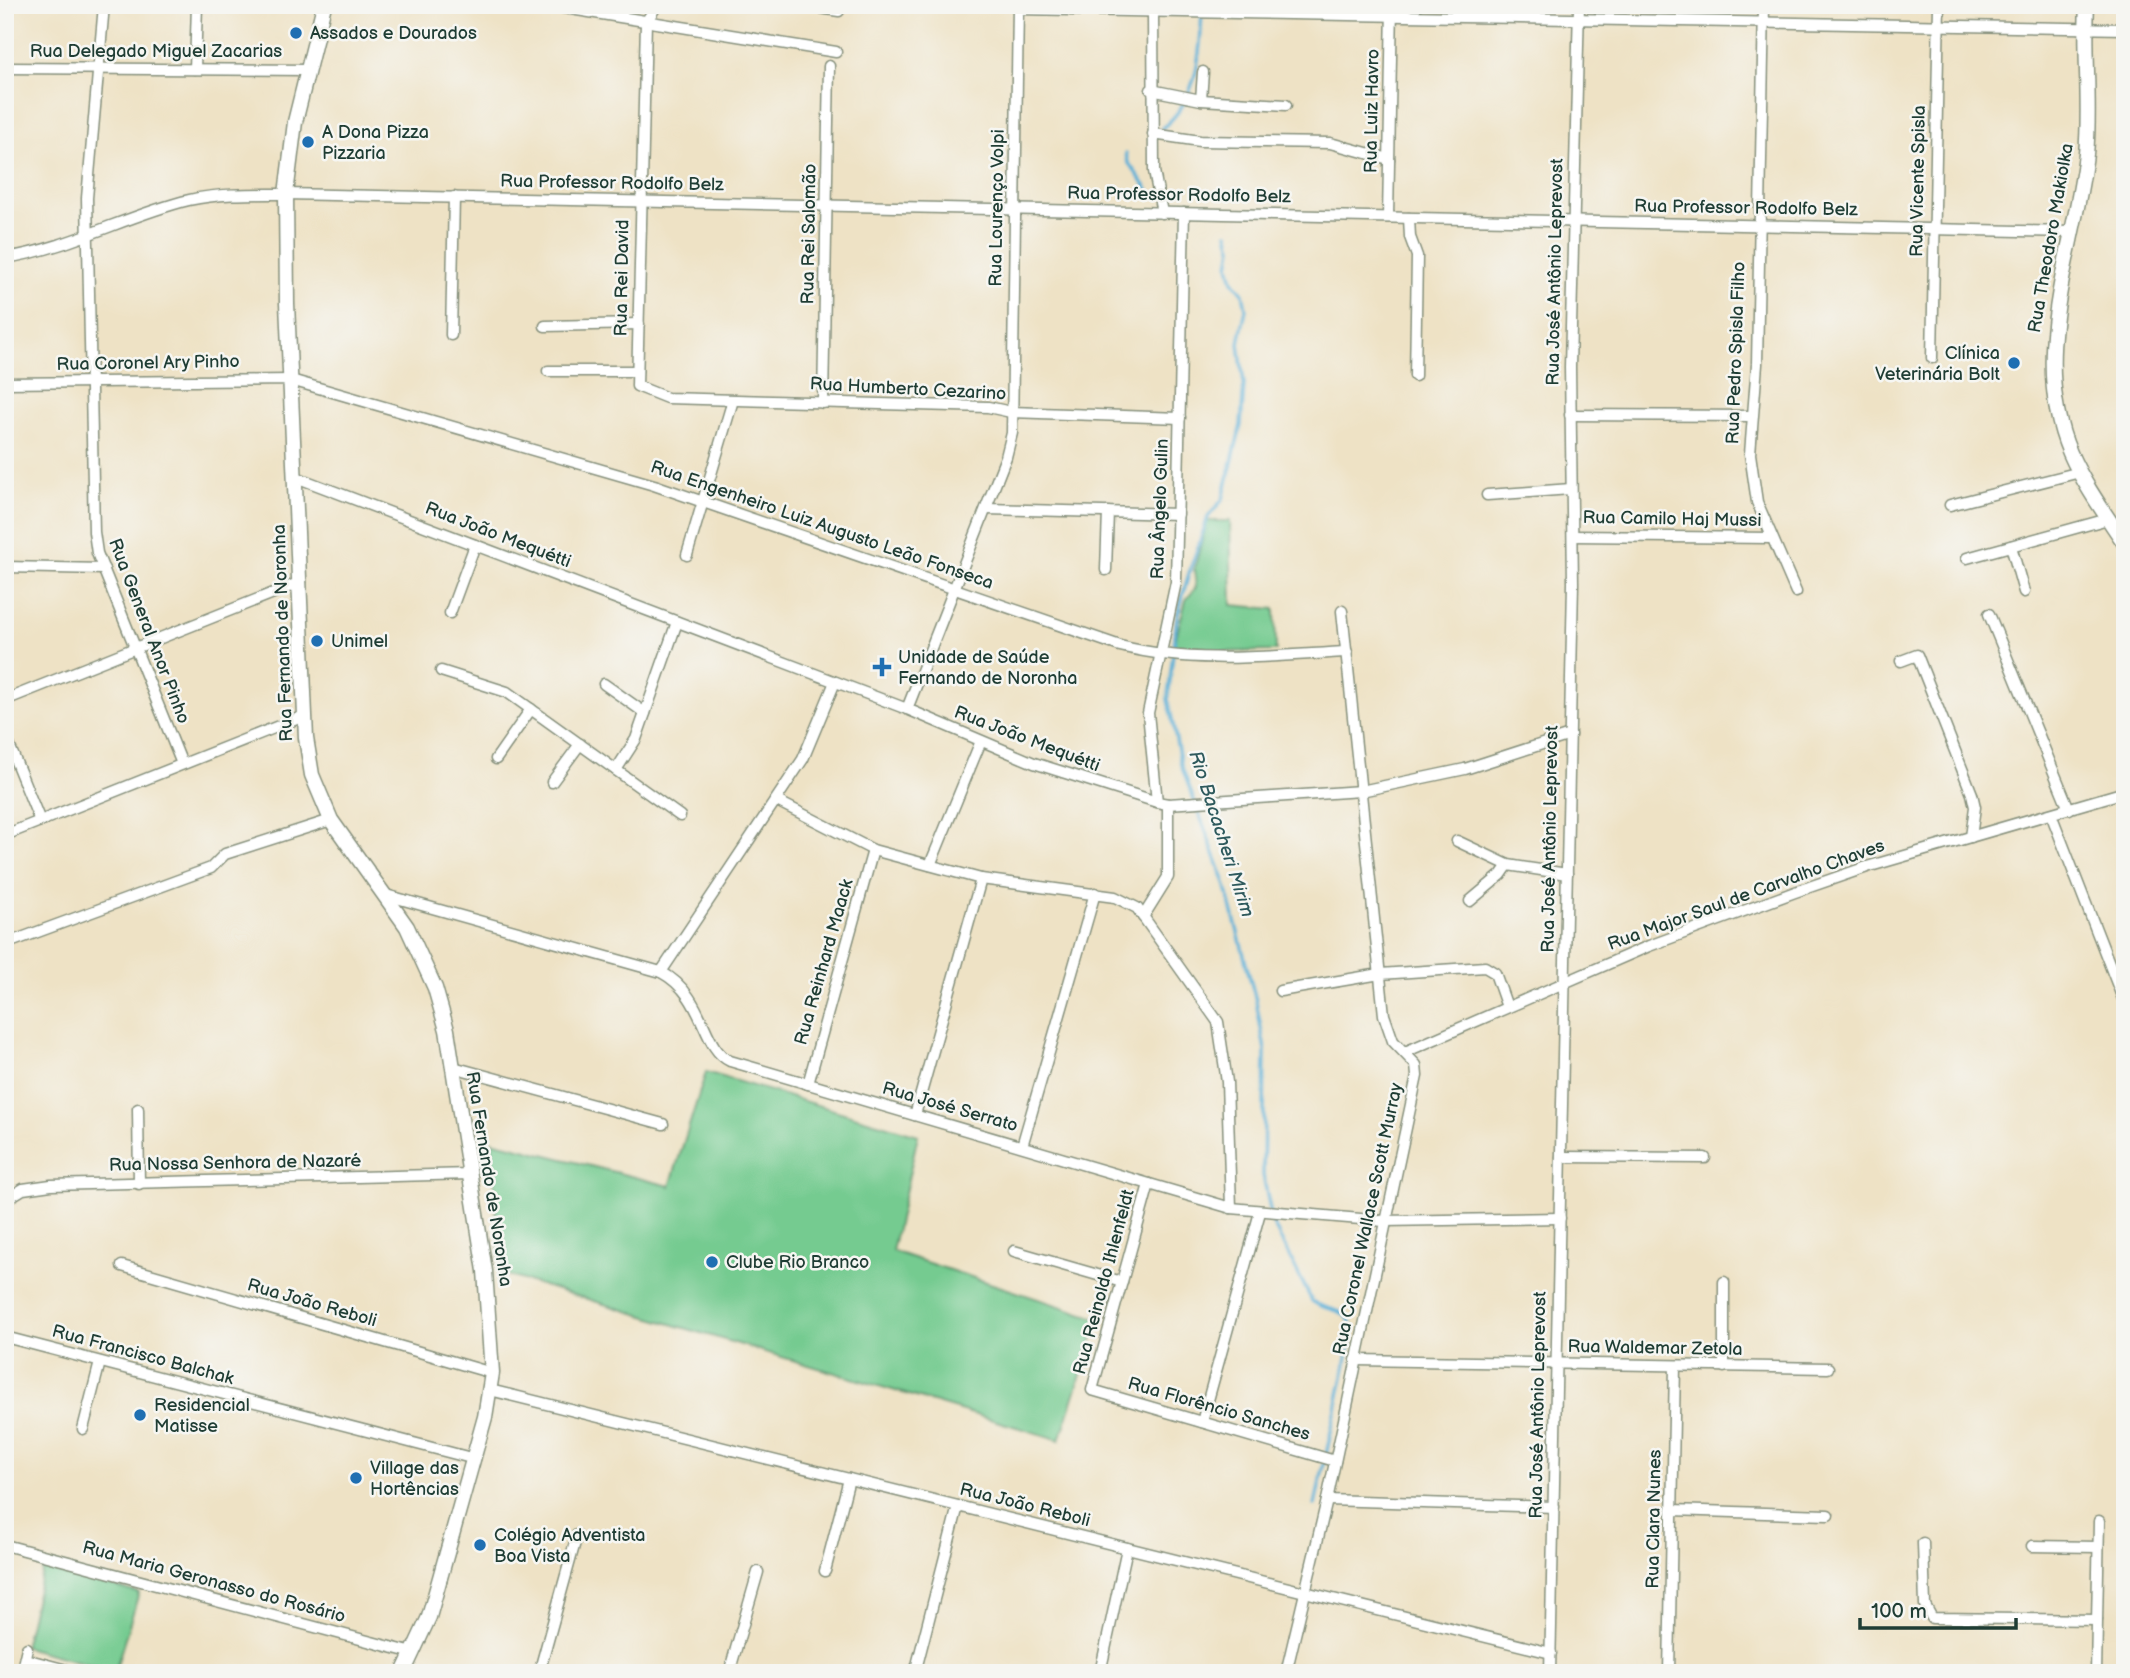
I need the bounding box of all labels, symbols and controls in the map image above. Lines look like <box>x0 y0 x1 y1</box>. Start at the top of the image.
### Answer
place label: Assados e Dourados <box>310 23 477 44</box>
marker: Assados e Dourados <box>288 25 304 41</box>
street label: Rua Delegado Miguel Zacarias <box>30 41 282 62</box>
street label: Rua Luiz Havro <box>1360 49 1384 173</box>
street label: Rua Vicente Spisla <box>1906 105 1930 257</box>
place label: A Dona Pizza Pizzaria <box>322 122 429 164</box>
street label: Rua Lourenço Volpi <box>985 129 1009 287</box>
marker: A Dona Pizza Pizzaria <box>300 134 316 150</box>
street label: Rua Theodoro Makiolka <box>2024 142 2078 334</box>
street label: Rua José Antônio Leprevost <box>1543 158 1567 386</box>
street label: Rua Rei Salomão <box>797 163 821 305</box>
street label: Rua Professor Rodolfo Belz <box>500 171 724 195</box>
street label: Rua Professor Rodolfo Belz <box>1067 183 1291 207</box>
street label: Rua Professor Rodolfo Belz <box>1634 196 1858 220</box>
street label: Rua Rei David <box>610 220 634 336</box>
street label: Rua Pedro Spisla Filho <box>1722 261 1750 445</box>
place label: Clínica Veterinária Bolt <box>1875 343 2000 385</box>
street label: Rua Coronel Ary Pinho <box>56 351 240 375</box>
marker: Clínica Veterinária Bolt <box>2006 355 2022 371</box>
street label: Rua Humberto Cezarino <box>809 373 1007 405</box>
street label: Rua Ângelo Gulin <box>1145 438 1173 580</box>
street label: Rua Engenheiro Luiz Augusto Leão Fonseca <box>648 456 996 594</box>
street label: Rua João Mequétti <box>422 498 574 572</box>
street label: Rua Camilo Haj Mussi <box>1582 507 1762 531</box>
street label: Rua Fernando de Noronha <box>269 524 297 742</box>
street label: Rua General Anor Pinho <box>104 535 194 727</box>
place label: Unimel <box>331 631 388 652</box>
marker: Unimel <box>309 633 325 649</box>
place label: Unidade de Saúde Fernando de Noronha <box>898 647 1078 689</box>
marker: Unidade de Saúde Fernando de Noronha <box>872 657 892 677</box>
street label: Rua João Mequétti <box>951 702 1103 776</box>
street label: Rua José Antônio Leprevost <box>1538 725 1562 953</box>
water label: Rio Bacacheri Mirim <box>1183 748 1259 920</box>
street label: Rua Major Saul de Carvalho Chaves <box>1605 835 1887 955</box>
street label: Rua Reinhard Maack <box>790 877 858 1047</box>
street label: Rua Fernando de Noronha <box>462 1070 516 1288</box>
street label: Rua José Serrato <box>880 1078 1020 1136</box>
street label: Rua Coronel Wallace Scott Murray <box>1329 1080 1407 1357</box>
street label: Rua Nossa Senhora de Nazaré <box>109 1150 361 1176</box>
street label: Rua Reinoldo Ihlenfeldt <box>1069 1187 1139 1377</box>
place label: Clube Rio Branco <box>726 1252 869 1273</box>
marker: Clube Rio Branco <box>704 1254 720 1270</box>
street label: Rua João Reboli <box>245 1274 379 1332</box>
street label: Rua José Antônio Leprevost <box>1526 1291 1550 1519</box>
street label: Rua Francisco Balchak <box>50 1321 236 1389</box>
street label: Rua Waldemar Zetola <box>1567 1336 1743 1360</box>
street label: Rua Florêncio Sanches <box>1125 1373 1313 1445</box>
place label: Residencial Matisse <box>154 1395 250 1437</box>
marker: Residencial Matisse <box>132 1407 148 1423</box>
street label: Rua Clara Nunes <box>1642 1449 1666 1589</box>
place label: Village das Hortências <box>370 1458 459 1500</box>
marker: Village das Hortências <box>348 1470 364 1486</box>
street label: Rua João Reboli <box>958 1479 1092 1531</box>
place label: Colégio Adventista Boa Vista <box>494 1525 645 1567</box>
street label: Rua Maria Geronasso do Rosário <box>80 1537 348 1627</box>
marker: Colégio Adventista Boa Vista <box>472 1537 488 1553</box>
scale bar <box>1860 1587 2016 1631</box>
text: 100 m <box>1871 1599 1927 1624</box>

